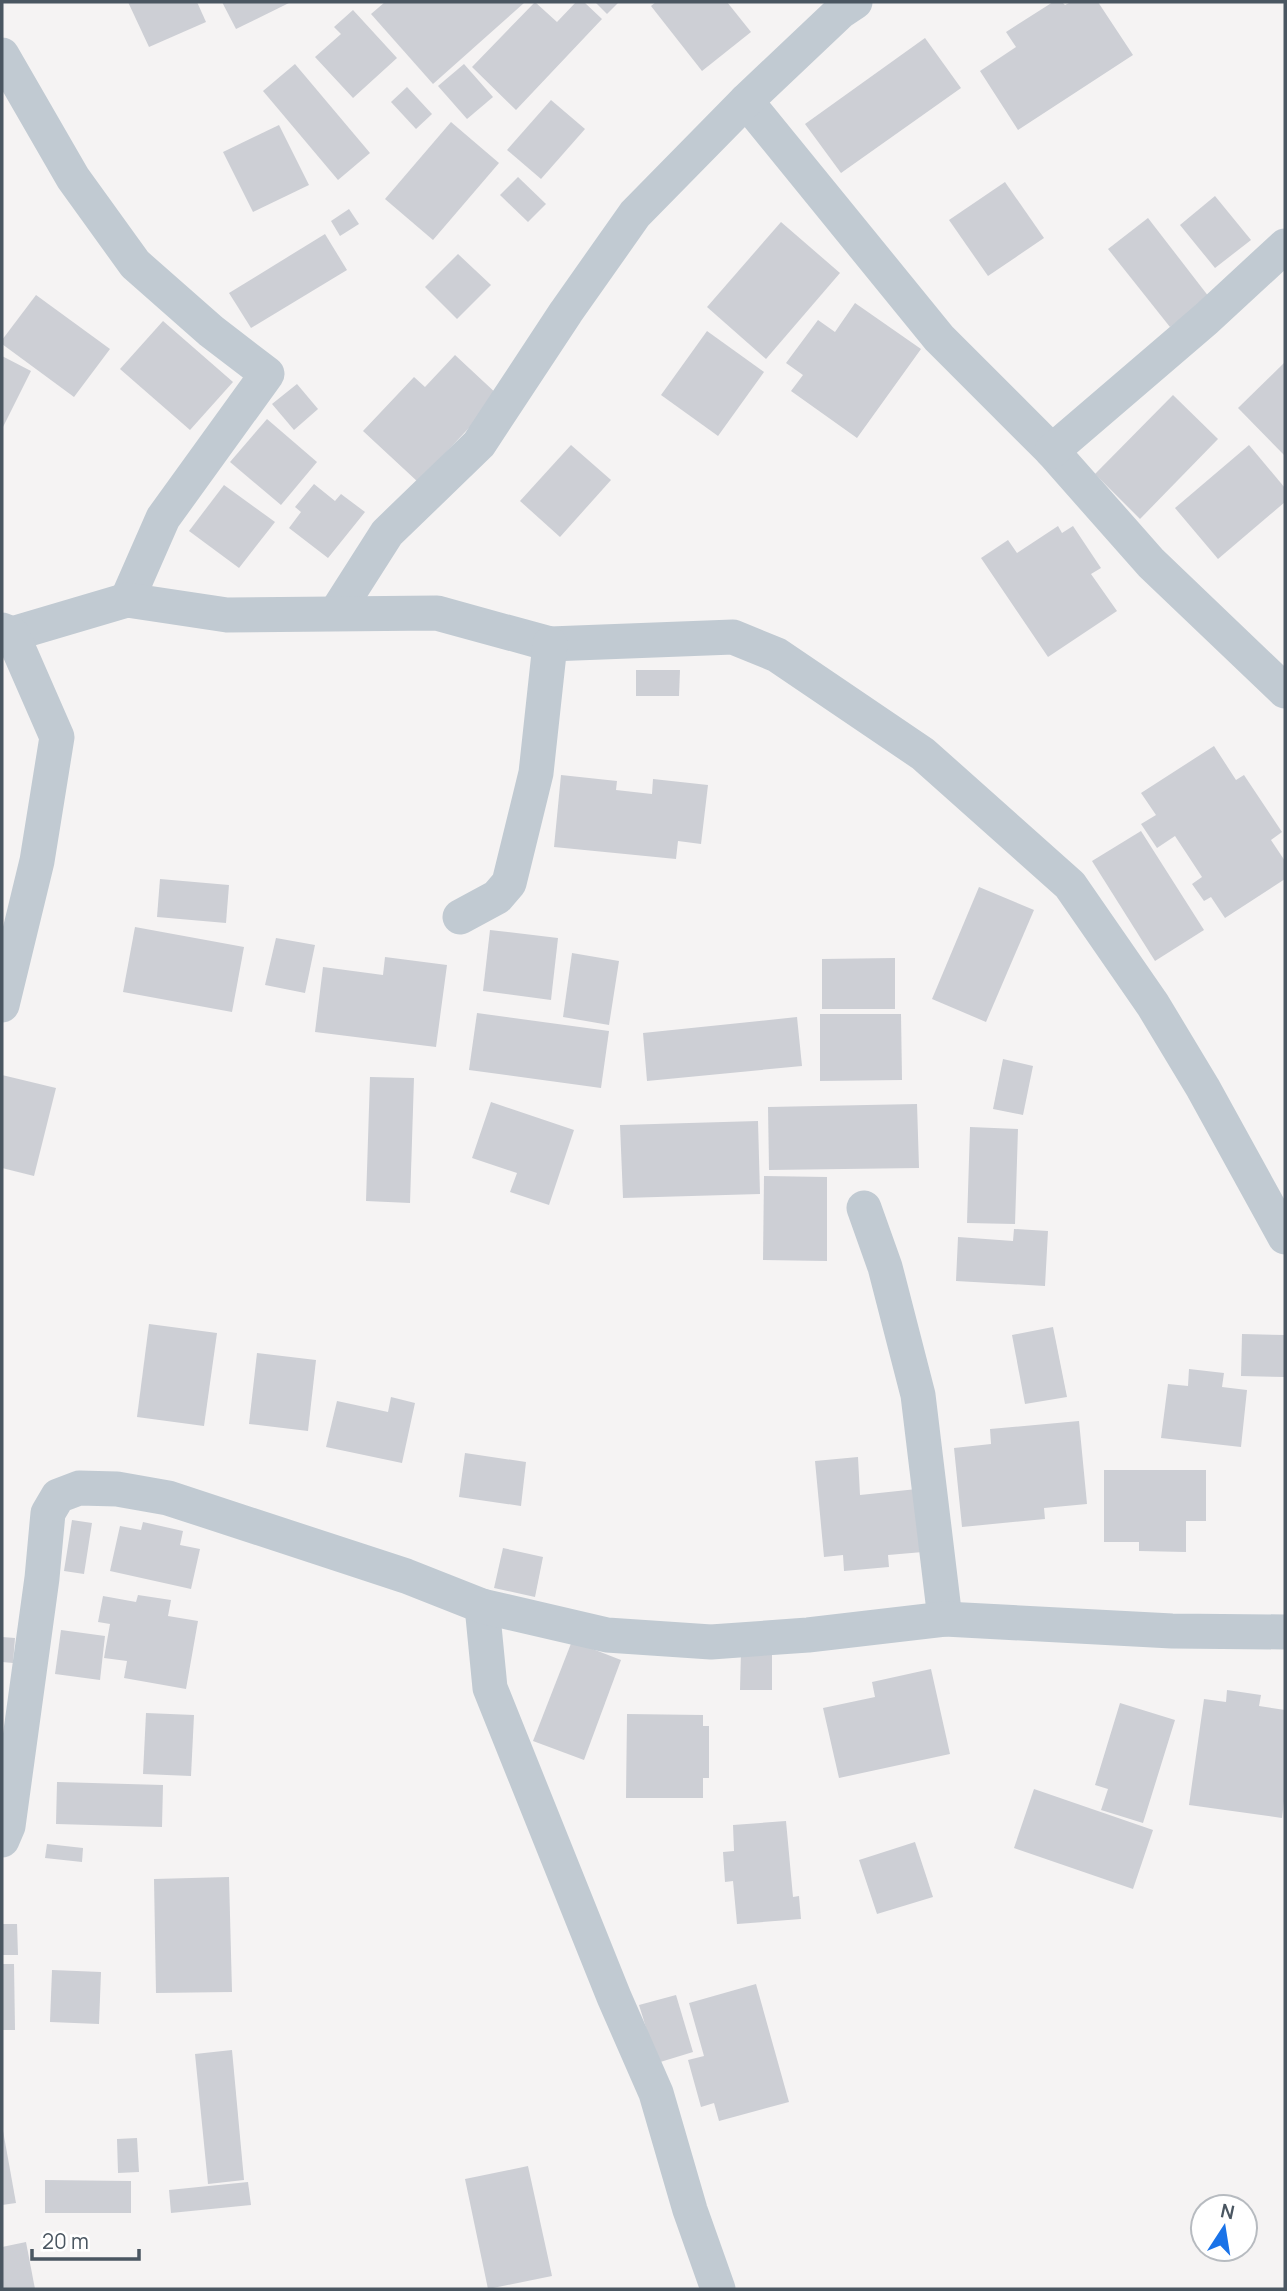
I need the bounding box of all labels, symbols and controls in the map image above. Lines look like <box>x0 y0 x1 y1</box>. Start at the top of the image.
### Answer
north arrow <box>1189 2193 1259 2263</box>
text: N <box>1218 2197 1237 2226</box>
scale bar <box>32 2218 138 2262</box>
text: 20 m <box>42 2227 89 2255</box>

